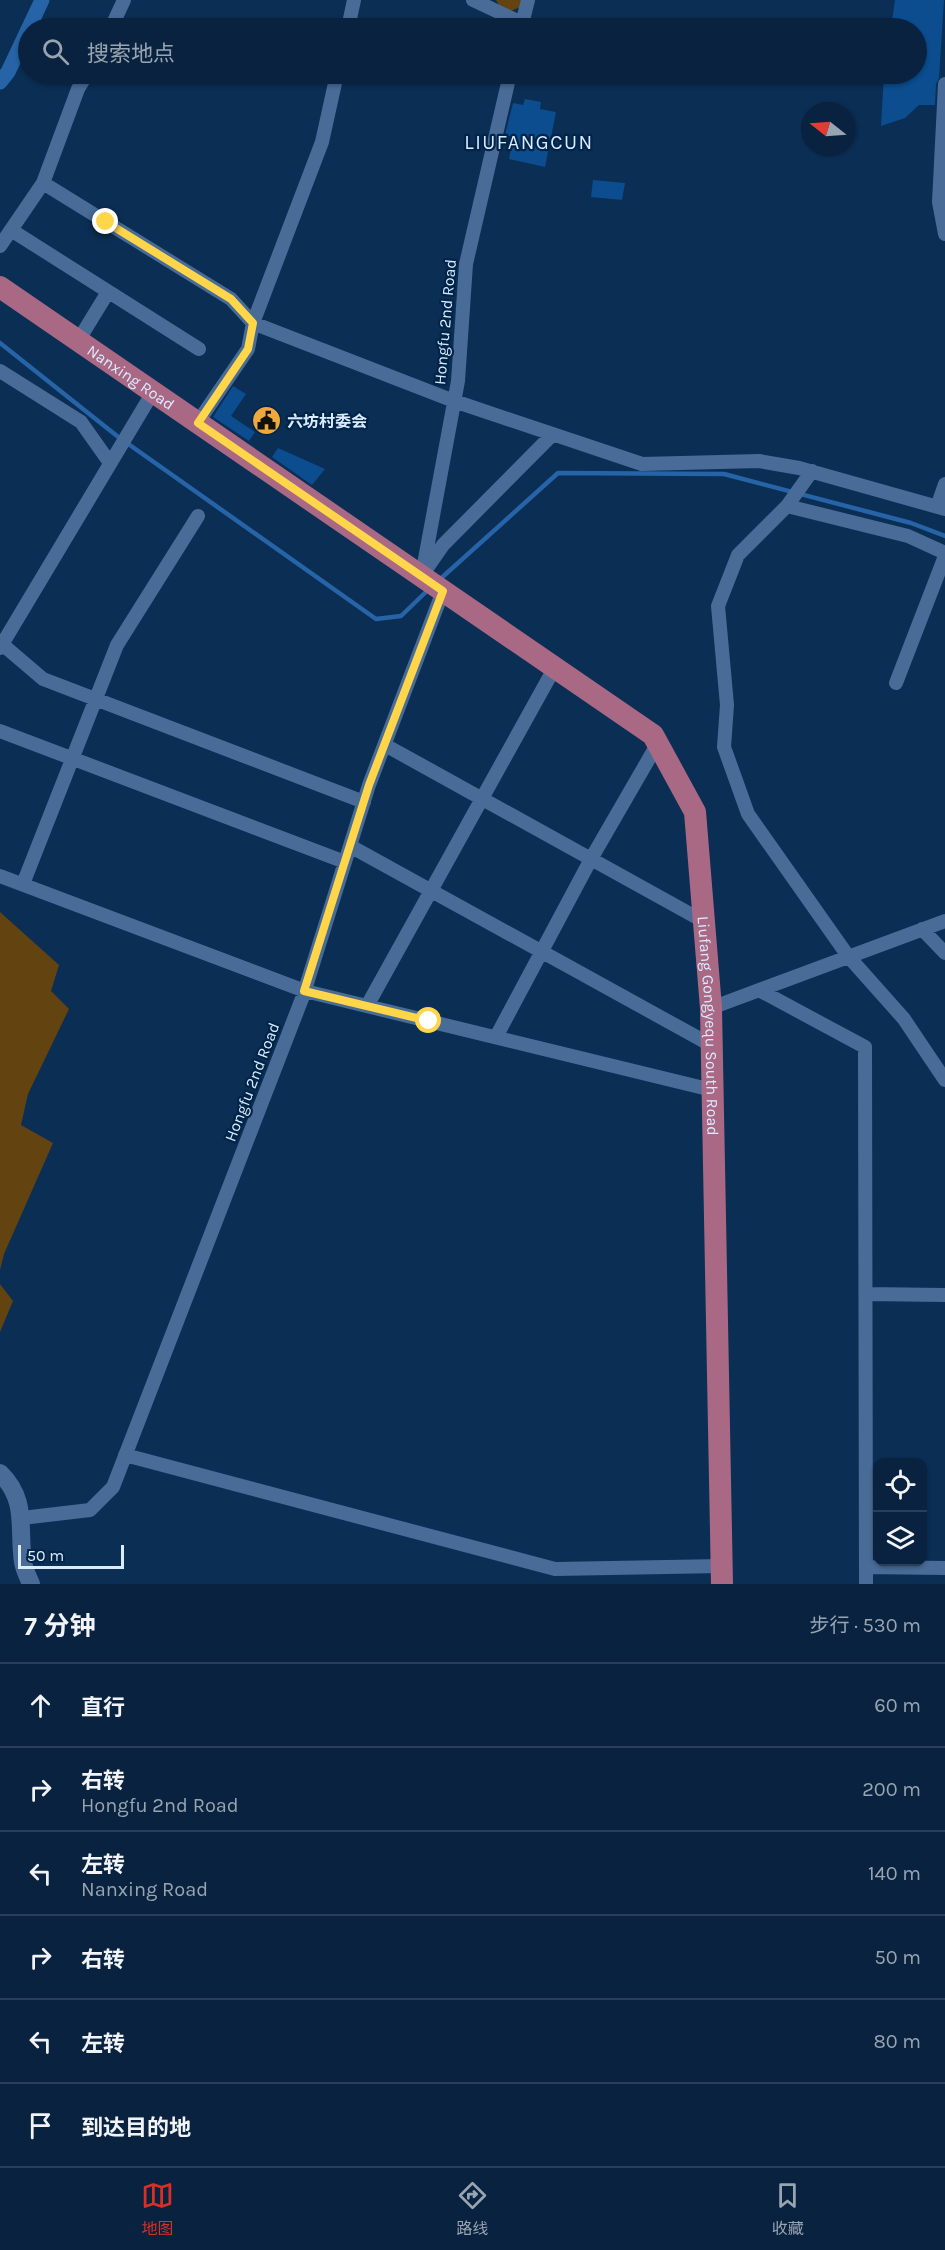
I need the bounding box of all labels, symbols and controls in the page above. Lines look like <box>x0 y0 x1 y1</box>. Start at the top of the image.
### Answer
search box <box>18 18 927 84</box>
icon: search <box>39 35 72 68</box>
text: 搜索地点 <box>87 41 175 67</box>
north arrow <box>801 102 855 156</box>
district label: LIUFANGCUN <box>464 131 594 154</box>
route end <box>92 208 118 234</box>
street label: Hongfu 2nd Road <box>430 258 460 386</box>
street label: Nanxing Road <box>84 340 178 414</box>
public building icon: 六坊村委会 <box>250 405 282 437</box>
place label: 六坊村委会 <box>287 412 367 431</box>
street label: Liufang Gongyequ South Road <box>694 915 723 1136</box>
route start <box>415 1007 441 1033</box>
street label: Hongfu 2nd Road <box>221 1020 283 1144</box>
map controls <box>873 1458 927 1566</box>
button: locate <box>873 1458 927 1512</box>
button: layers <box>873 1512 927 1566</box>
scale bar <box>18 1542 124 1570</box>
text: 50 m <box>27 1546 64 1565</box>
text: 7 分钟 <box>24 1611 96 1642</box>
text: 步行 · 530 m <box>810 1614 921 1637</box>
icon: ahead <box>24 1689 57 1722</box>
text: 60 m <box>874 1694 921 1717</box>
text: 直行 <box>81 1695 125 1721</box>
text: 右转 <box>81 1768 125 1794</box>
icon: right <box>24 1773 57 1806</box>
text: 200 m <box>862 1778 921 1801</box>
text: Hongfu 2nd Road <box>81 1794 239 1817</box>
text: 左转 <box>81 1852 125 1878</box>
icon: left <box>24 1857 57 1890</box>
text: 140 m <box>868 1862 921 1885</box>
text: Nanxing Road <box>81 1878 208 1901</box>
icon: right <box>24 1941 57 1974</box>
text: 50 m <box>874 1946 921 1969</box>
text: 右转 <box>81 1947 125 1973</box>
icon: left <box>24 2025 57 2058</box>
text: 80 m <box>873 2030 921 2053</box>
text: 左转 <box>81 2031 125 2057</box>
icon: arrive <box>24 2109 57 2142</box>
text: 到达目的地 <box>81 2115 191 2141</box>
tab: 地图 <box>141 2179 174 2239</box>
tab: 路线 <box>456 2179 489 2239</box>
tab: 收藏 <box>771 2179 804 2239</box>

